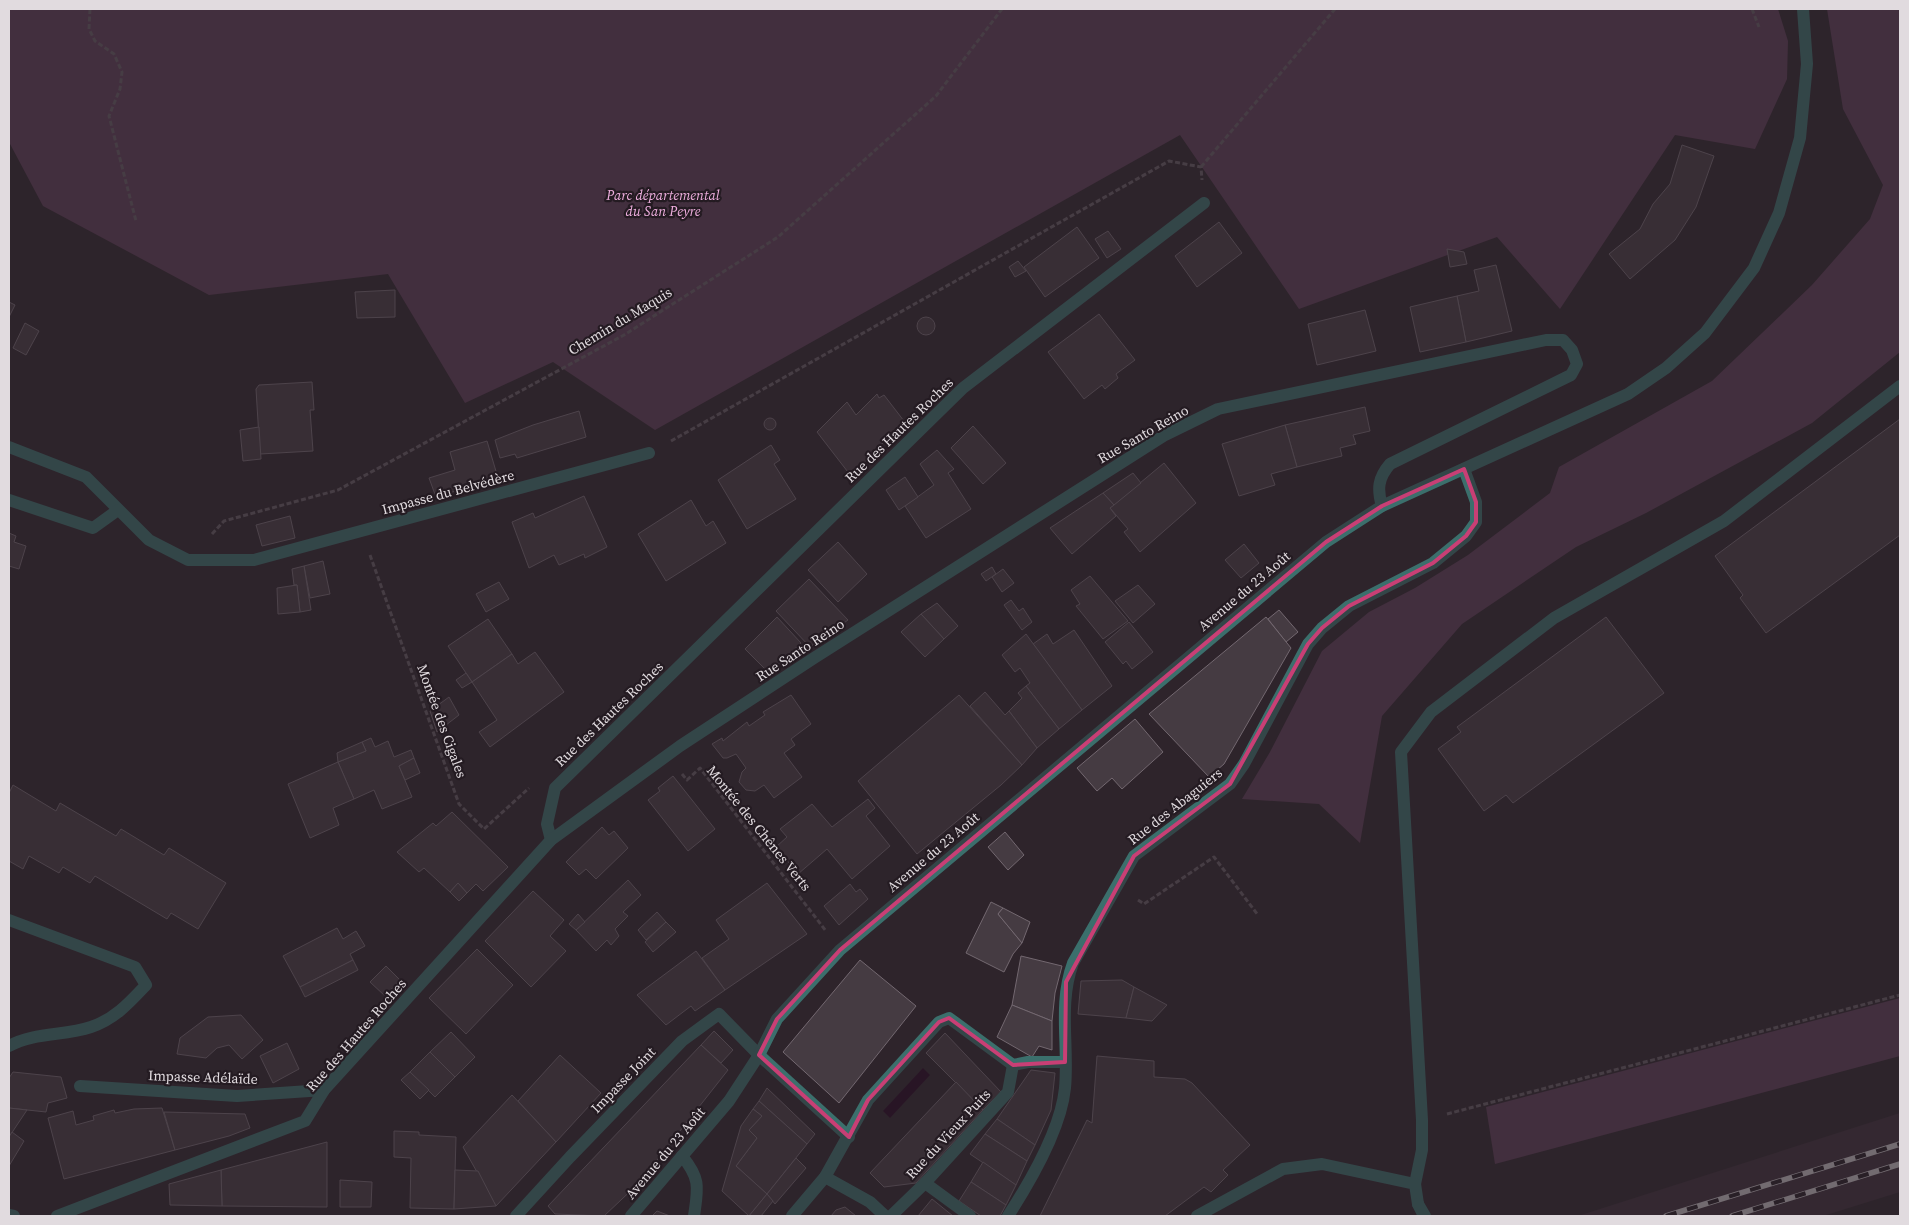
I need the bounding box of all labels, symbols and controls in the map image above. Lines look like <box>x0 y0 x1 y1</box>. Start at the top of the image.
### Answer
park label: Parc départemental du San Peyre <box>605 185 720 221</box>
street label: Chemin du Maquis <box>564 282 676 360</box>
street label: Rue des Hautes Roches <box>840 373 958 487</box>
street label: Rue Santo Reino <box>1094 400 1192 468</box>
street label: Impasse du Belvédère <box>380 465 516 519</box>
street label: Avenue du 23 Août <box>1194 546 1295 636</box>
street label: Rue Santo Reino <box>752 614 848 686</box>
street label: Rue des Hautes Roches <box>550 657 668 771</box>
street label: Montée des Cigales <box>412 661 472 781</box>
street label: Montée des Chênes Verts <box>702 761 816 895</box>
street label: Rue des Abaguiers <box>1124 763 1226 849</box>
street label: Avenue du 23 Août <box>883 807 984 897</box>
street label: Rue des Hautes Roches <box>301 974 411 1096</box>
street label: Impasse Joint <box>586 1042 660 1118</box>
street label: Impasse Adélaïde <box>148 1065 258 1089</box>
street label: Rue du Vieux Puits <box>901 1085 995 1183</box>
street label: Avenue du 23 Août <box>620 1102 710 1203</box>

